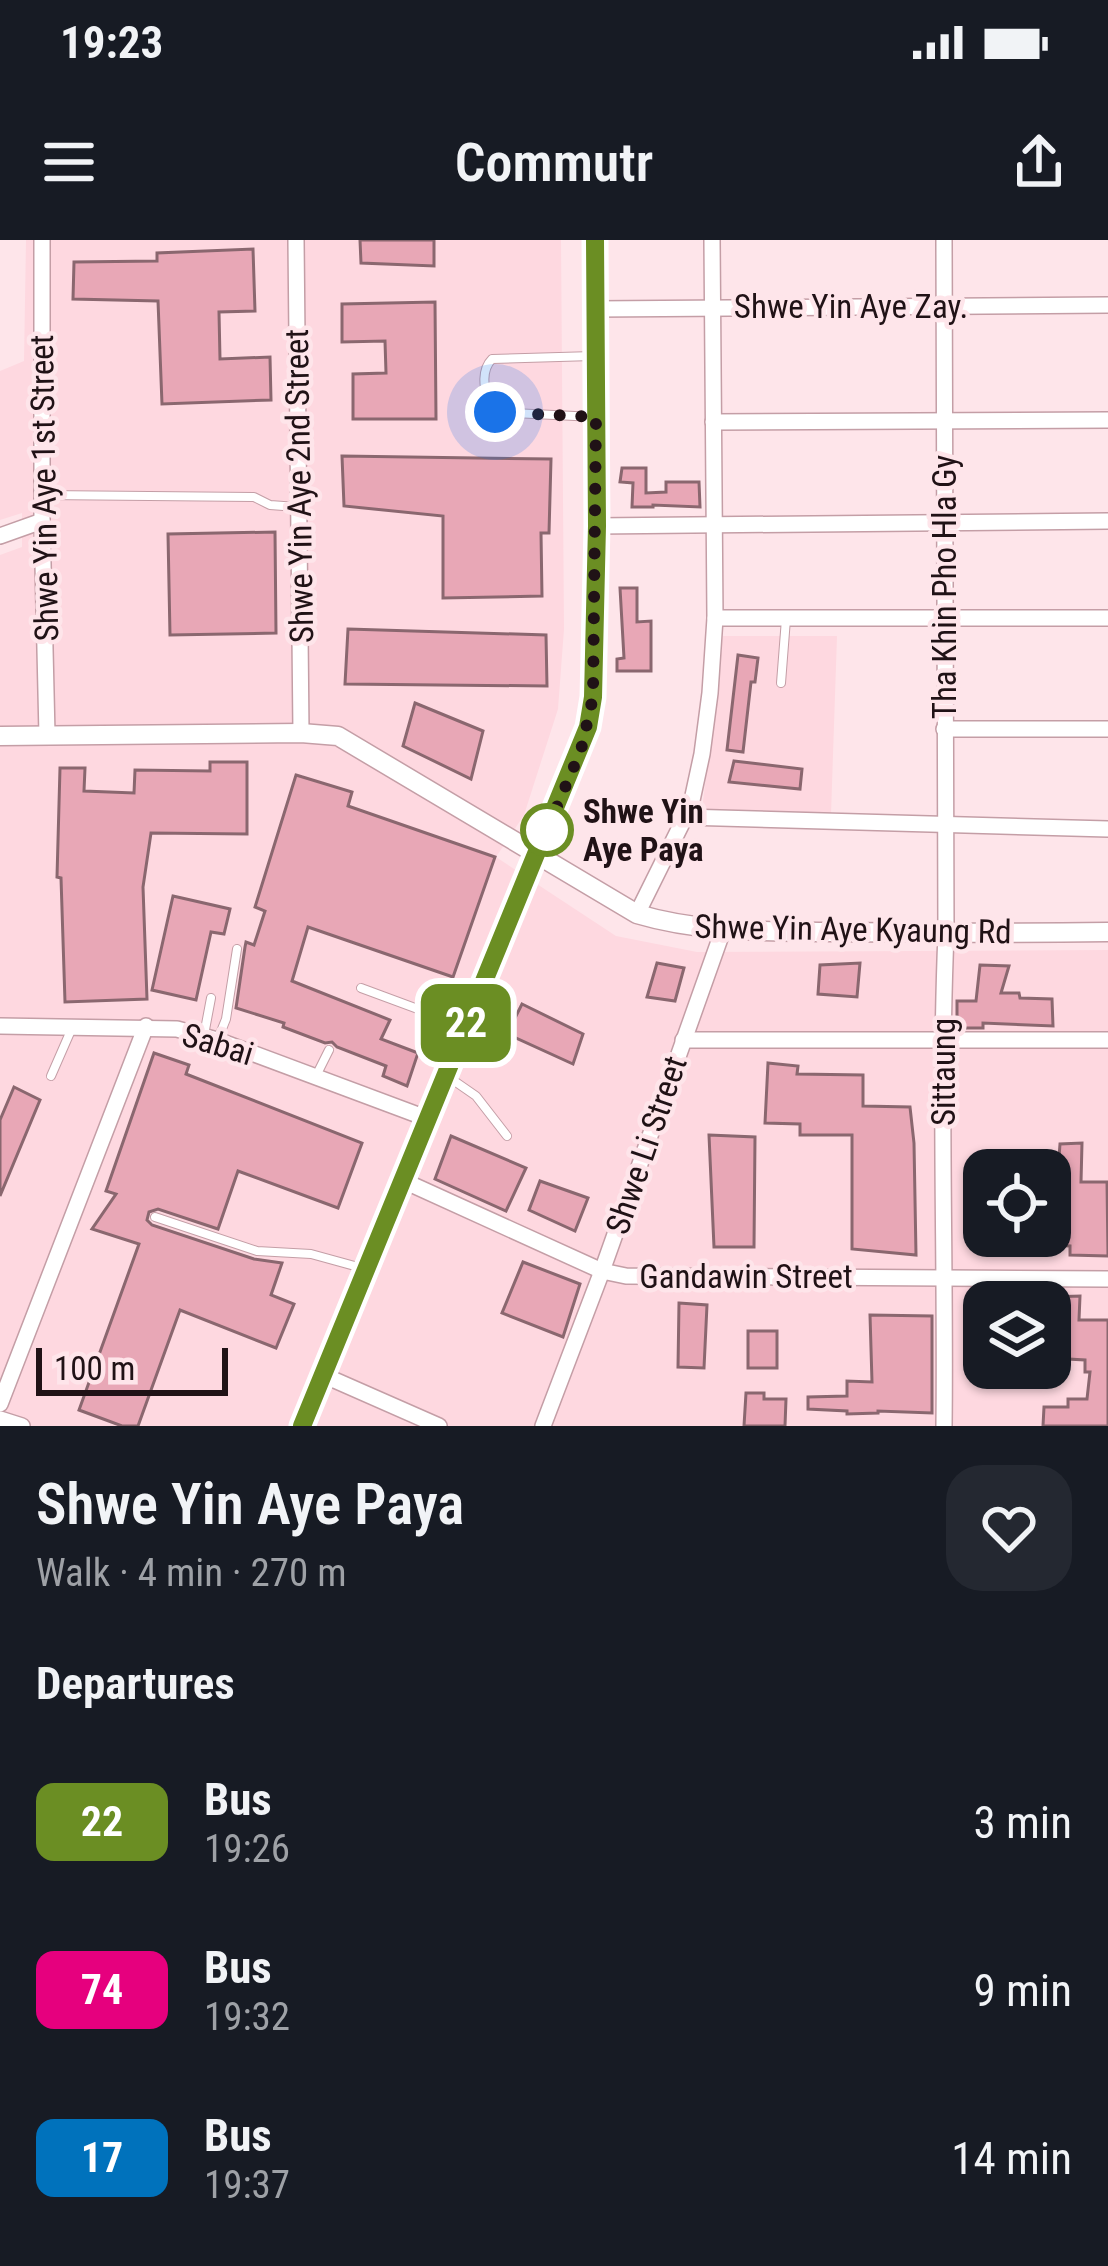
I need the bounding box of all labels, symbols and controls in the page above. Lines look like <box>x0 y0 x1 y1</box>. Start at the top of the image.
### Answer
text: 19:23 <box>60 16 163 69</box>
icon: menu <box>36 129 102 195</box>
icon: share <box>1006 129 1072 195</box>
text: Commutr <box>455 131 653 194</box>
street label: Shwe Yin Aye Zay. <box>734 287 968 326</box>
street label: Shwe Yin Aye 2nd Street <box>277 329 321 643</box>
street label: Shwe Yin Aye 1st Street <box>22 334 66 642</box>
your location <box>465 382 525 442</box>
street label: Tha Khin Pho Hla Gy <box>925 454 964 719</box>
place label: Shwe Yin Aye Paya <box>583 792 704 869</box>
marker: Shwe Yin Aye Paya <box>522 805 572 855</box>
street label: Shwe Yin Aye Kyaung Rd <box>694 907 1012 951</box>
line badge: 22 <box>412 984 520 1062</box>
text: 22 <box>445 998 487 1047</box>
street label: Sabai <box>178 1015 258 1073</box>
street label: Sittaung <box>924 1018 963 1126</box>
street label: Shwe Li Street <box>597 1051 695 1239</box>
map controls <box>963 1149 1071 1389</box>
button: locate <box>963 1149 1071 1257</box>
street label: Gandawin Street <box>639 1257 853 1296</box>
button: layers <box>963 1281 1071 1389</box>
scale bar <box>36 1342 228 1395</box>
text: 100 m <box>54 1349 135 1388</box>
button: heart <box>946 1465 1072 1591</box>
text: Shwe Yin Aye Paya <box>36 1471 464 1538</box>
text: Walk · 4 min · 270 m <box>36 1550 347 1596</box>
text: Departures <box>36 1657 235 1710</box>
text: Bus <box>204 1773 272 1826</box>
text: 3 min <box>973 1796 1072 1849</box>
text: 22 <box>81 1797 123 1846</box>
text: 19:26 <box>204 1826 290 1872</box>
text: Bus <box>204 1941 272 1994</box>
text: 9 min <box>973 1964 1072 2017</box>
text: 74 <box>81 1965 123 2014</box>
text: 19:32 <box>204 1994 290 2040</box>
text: Bus <box>204 2109 272 2162</box>
text: 14 min <box>951 2132 1072 2185</box>
text: 17 <box>81 2133 123 2182</box>
text: 19:37 <box>204 2162 290 2208</box>

